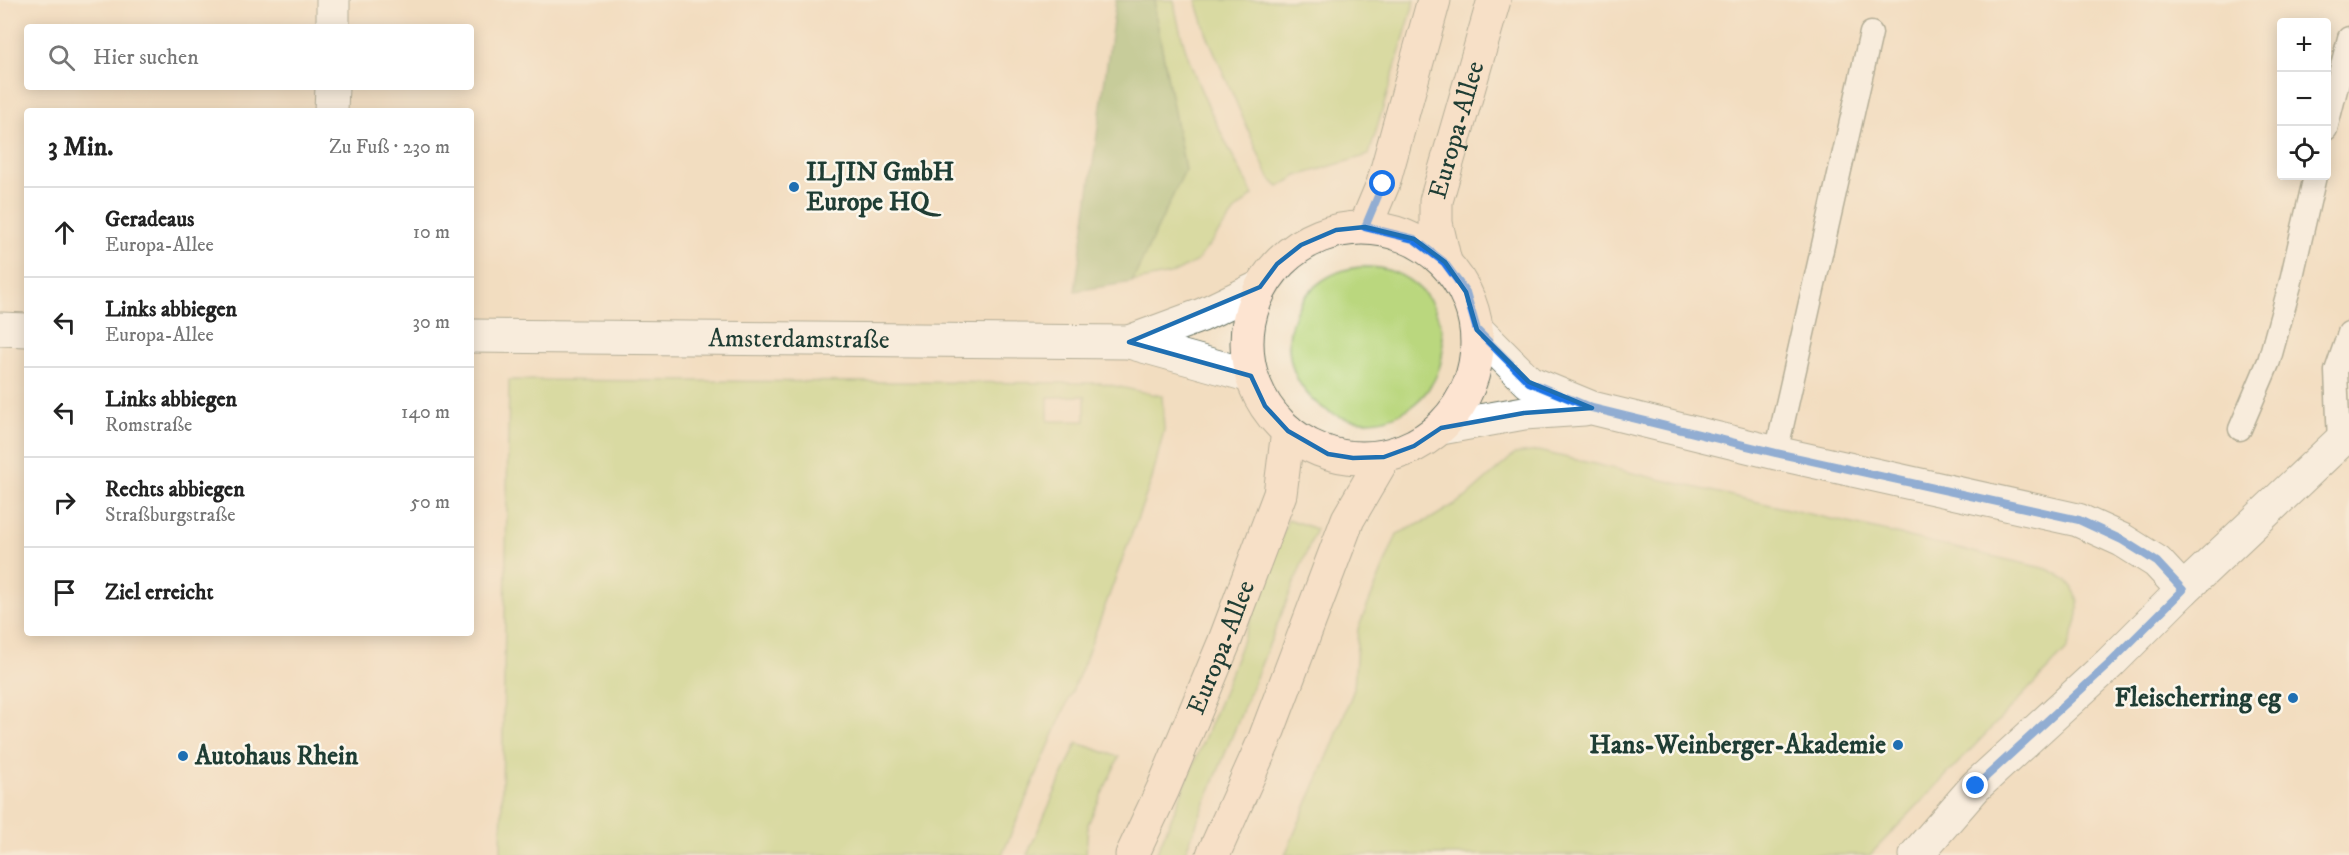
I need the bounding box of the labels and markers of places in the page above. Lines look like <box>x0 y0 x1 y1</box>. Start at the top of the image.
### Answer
place label: ILJIN GmbH Europe HQ <box>806 156 955 219</box>
marker: ILJIN GmbH Europe HQ <box>787 180 801 194</box>
place label: Fleischerring eg <box>2114 682 2282 715</box>
marker: Fleischerring eg <box>2286 691 2300 705</box>
place label: Hans-Weinberger-Akademie <box>1589 729 1886 762</box>
marker: Hans-Weinberger-Akademie <box>1891 738 1905 752</box>
place label: Autohaus Rhein <box>194 740 359 773</box>
marker: Autohaus Rhein <box>176 749 190 763</box>

